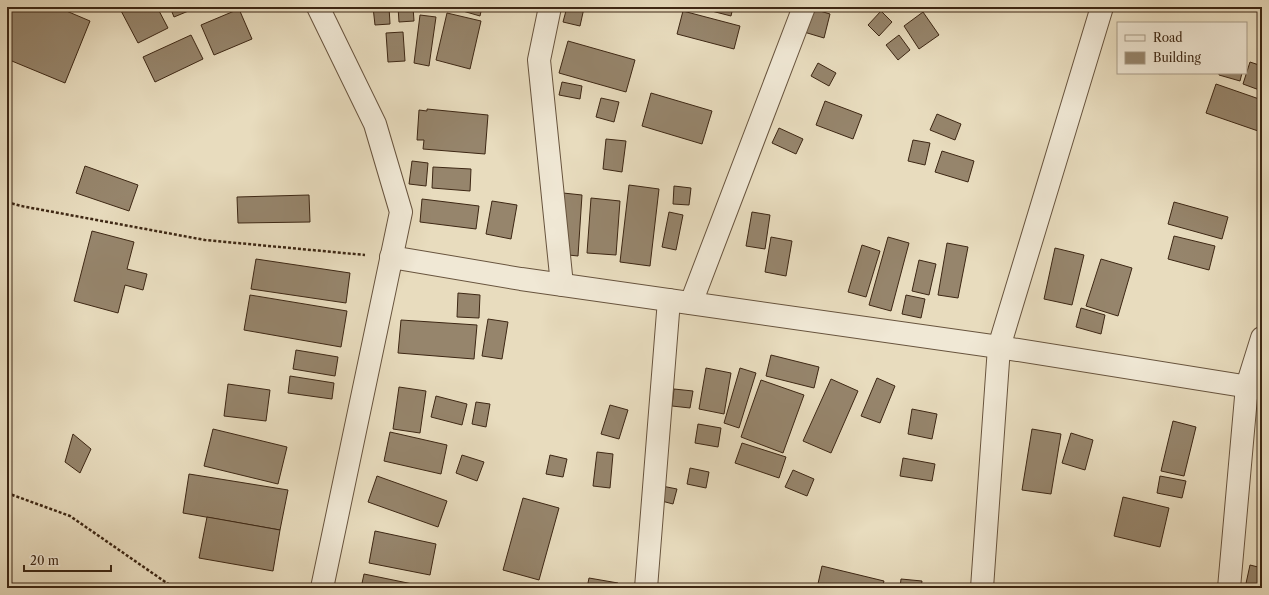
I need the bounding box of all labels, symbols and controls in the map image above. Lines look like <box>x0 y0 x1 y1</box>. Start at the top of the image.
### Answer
legend <box>1117 22 1247 74</box>
text: Road <box>1153 30 1183 45</box>
text: Building <box>1153 50 1201 65</box>
scale bar <box>24 547 111 573</box>
text: 20 m <box>30 553 59 568</box>

